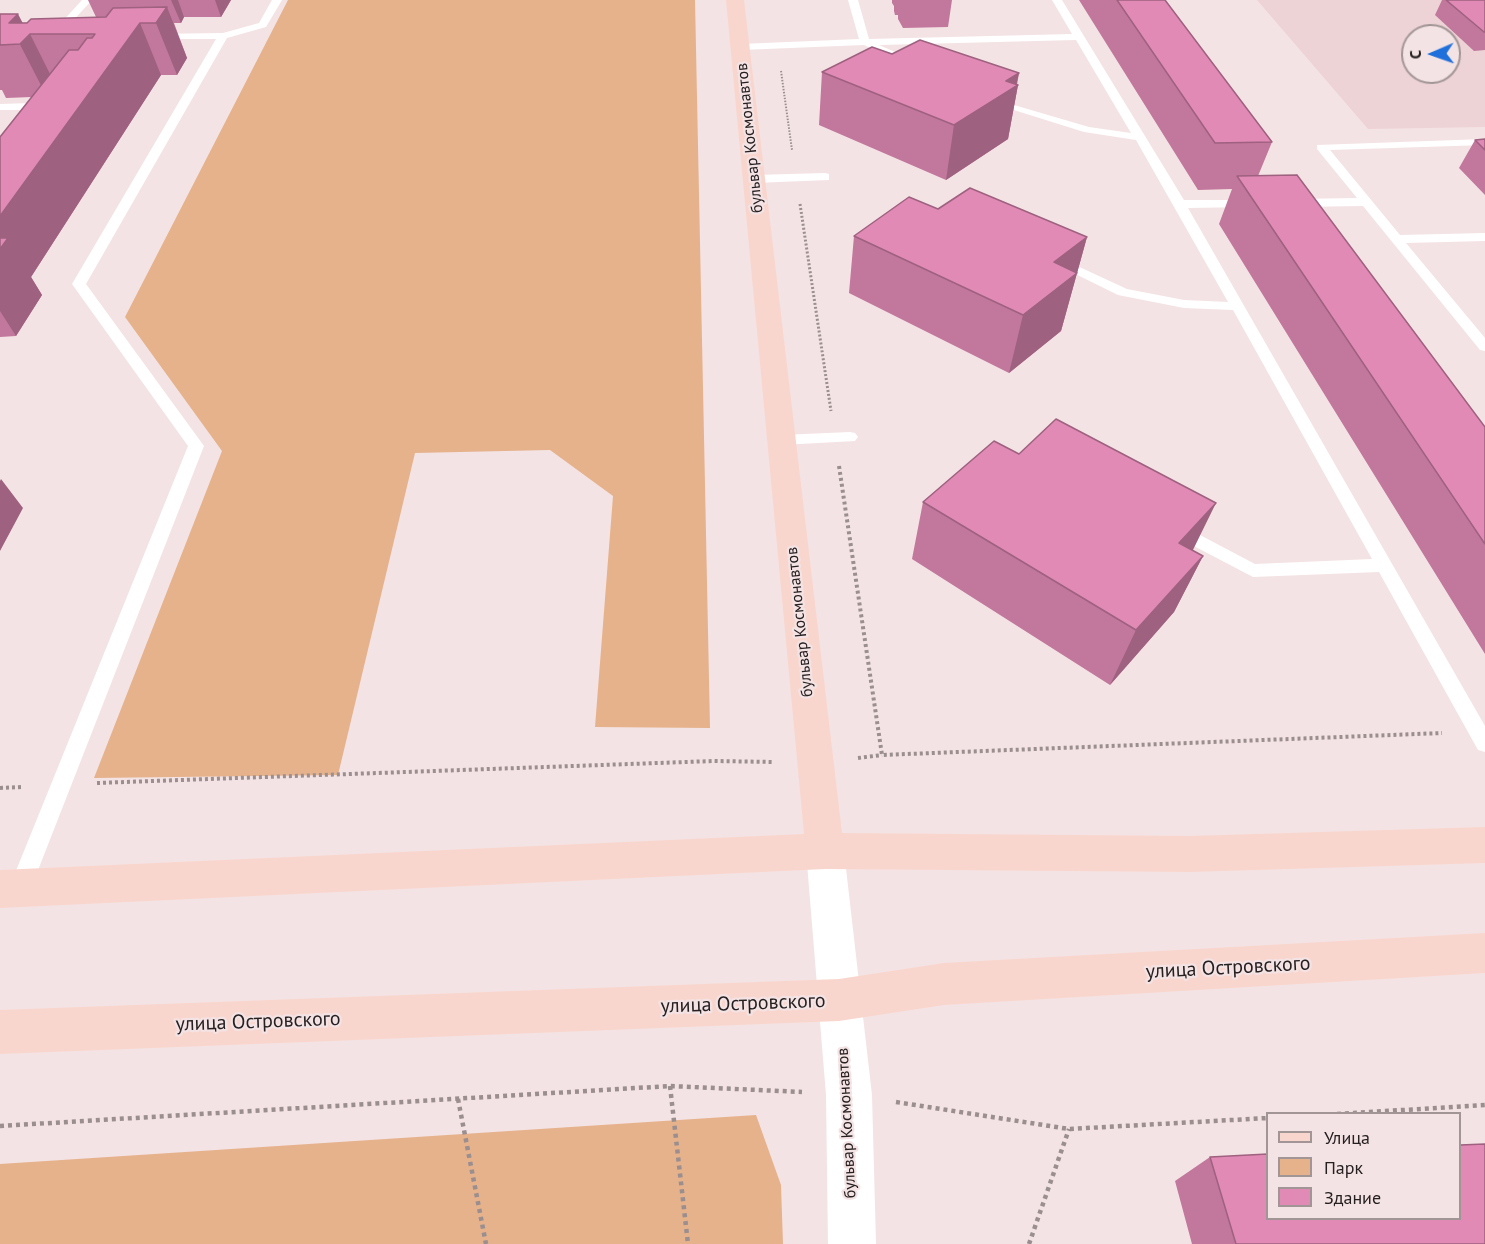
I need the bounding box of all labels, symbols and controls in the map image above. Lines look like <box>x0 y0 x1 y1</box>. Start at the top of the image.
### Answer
north arrow <box>1401 24 1461 84</box>
text: С <box>1405 50 1425 59</box>
street label: бульвар Космонавтов <box>733 62 767 214</box>
street label: бульвар Космонавтов <box>783 546 817 698</box>
street label: улица Островского <box>1145 952 1311 984</box>
street label: улица Островского <box>660 989 826 1019</box>
street label: улица Островского <box>175 1007 341 1037</box>
street label: бульвар Космонавтов <box>833 1047 861 1199</box>
legend <box>1266 1112 1461 1220</box>
text: Улица <box>1324 1126 1370 1149</box>
text: Парк <box>1324 1156 1363 1179</box>
text: Здание <box>1324 1186 1381 1209</box>

